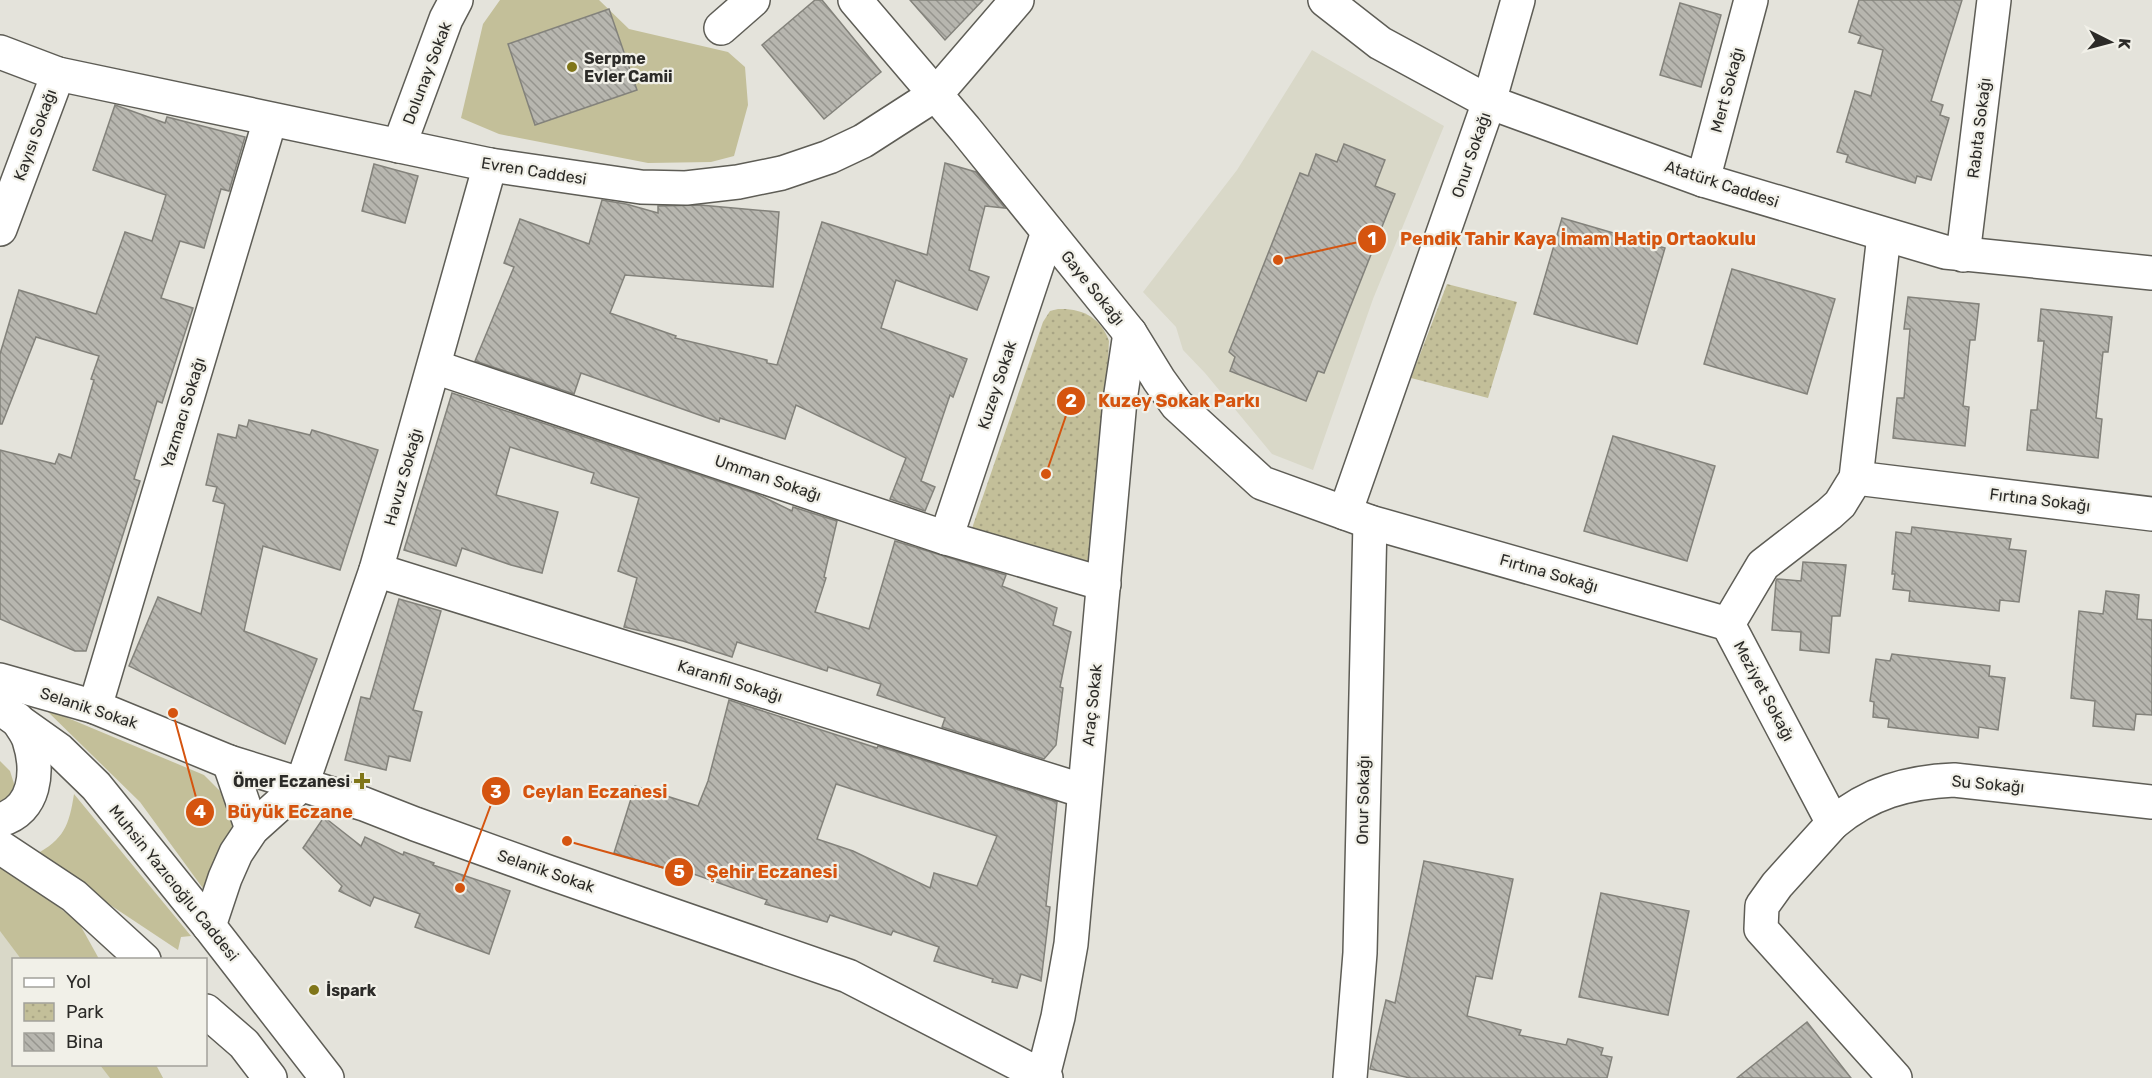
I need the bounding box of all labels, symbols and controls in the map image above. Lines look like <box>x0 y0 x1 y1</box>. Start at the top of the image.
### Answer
north arrow <box>2080 12 2140 72</box>
street label: Dolunay Sokak <box>399 18 456 127</box>
text: K <box>2114 37 2134 50</box>
street label: Mert Sokağı <box>1707 45 1747 135</box>
place label: Serpme Evler Camii <box>584 49 673 86</box>
marker: Serpme Evler Camii <box>565 60 579 74</box>
street label: Rabıta Sokağı <box>1963 77 1995 179</box>
street label: Kayısı Sokağı <box>10 87 60 183</box>
street label: Onur Sokağı <box>1447 110 1495 200</box>
street label: Evren Caddesi <box>480 153 588 189</box>
street label: Atatürk Caddesi <box>1663 157 1781 211</box>
callout: Pendik Tahir Kaya İmam Hatip Ortaokulu <box>1357 221 1768 257</box>
text: 1 <box>1368 228 1376 250</box>
text: Pendik Tahir Kaya İmam Hatip Ortaokulu <box>1400 228 1756 250</box>
street label: Gaye Sokağı <box>1057 247 1129 329</box>
street label: Kuzey Sokak <box>974 338 1021 432</box>
street label: Yazmacı Sokağı <box>157 355 209 471</box>
callout: Kuzey Sokak Parkı <box>1056 383 1273 419</box>
text: 2 <box>1065 390 1077 412</box>
text: Kuzey Sokak Parkı <box>1098 390 1260 412</box>
street label: Havuz Sokağı <box>380 426 426 528</box>
street label: Umman Sokağı <box>712 451 824 505</box>
street label: Fırtına Sokağı <box>1988 484 2092 516</box>
street label: Fırtına Sokağı <box>1498 550 1600 596</box>
street label: Meziyet Sokağı <box>1730 638 1798 744</box>
street label: Karanfil Sokağı <box>675 656 785 706</box>
street label: Araç Sokak <box>1078 662 1106 747</box>
street label: Selanik Sokak <box>38 683 141 733</box>
street label: Onur Sokağı <box>1353 755 1373 845</box>
place label: Ömer Eczanesi <box>233 771 350 791</box>
street label: Su Sokağı <box>1951 771 2025 797</box>
callout: Ceylan Eczanesi <box>481 773 680 809</box>
marker: Ömer Eczanesi <box>355 774 369 788</box>
text: 3 <box>490 781 502 803</box>
text: Ceylan Eczanesi <box>523 781 667 803</box>
callout: Büyük Eczane <box>185 794 365 830</box>
street label: Muhsin Yazıcıoğlu Caddesi <box>105 801 243 965</box>
text: 4 <box>194 801 206 823</box>
text: Büyük Eczane <box>227 801 353 823</box>
street label: Selanik Sokak <box>495 845 598 897</box>
callout: Şehir Eczanesi <box>664 854 849 890</box>
text: 5 <box>673 861 685 883</box>
text: Şehir Eczanesi <box>706 861 838 883</box>
legend <box>12 958 207 1066</box>
text: Yol <box>66 971 91 993</box>
place label: İspark <box>326 981 377 1000</box>
marker: İspark <box>307 983 321 997</box>
text: Park <box>66 1001 104 1023</box>
text: Bina <box>66 1031 103 1053</box>

